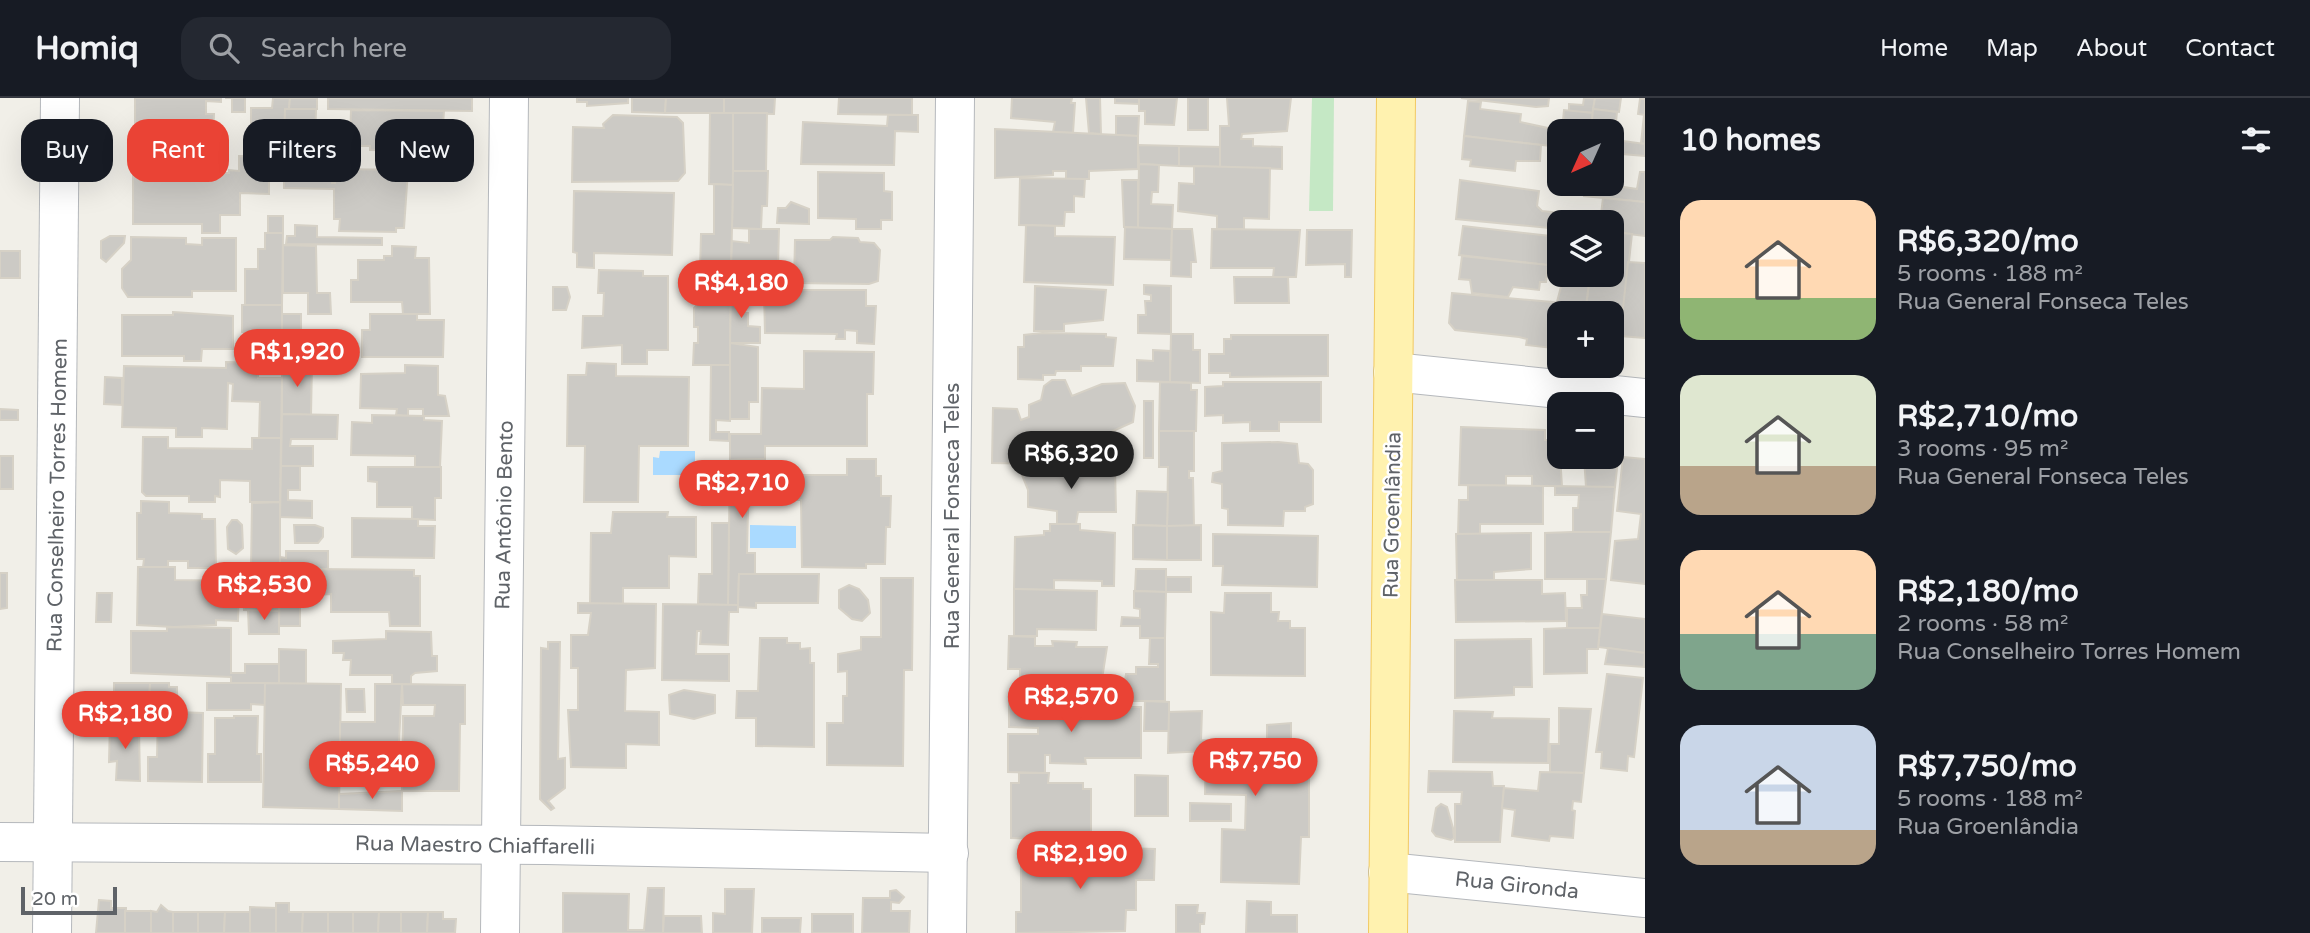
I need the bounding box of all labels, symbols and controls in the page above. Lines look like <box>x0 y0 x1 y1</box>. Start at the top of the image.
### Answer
search box <box>181 17 671 80</box>
text: Homiq <box>35 29 139 68</box>
icon: search <box>205 29 243 67</box>
text: Search here <box>261 33 407 64</box>
text: Home <box>1880 34 1948 63</box>
text: Map <box>1986 34 2038 63</box>
text: About <box>2076 34 2147 63</box>
text: Contact <box>2185 34 2275 63</box>
chip: Buy <box>21 119 113 182</box>
chip: Rent <box>127 119 229 182</box>
chip: Filters <box>243 119 361 182</box>
chip: New <box>375 119 474 182</box>
north arrow <box>1547 119 1624 196</box>
map controls <box>1547 119 1624 469</box>
icon: filters <box>2237 121 2275 159</box>
text: 10 homes <box>1680 122 1821 159</box>
button: layers <box>1547 210 1624 287</box>
text: R$6,320/mo <box>1897 223 2079 260</box>
icon: home <box>1736 228 1820 312</box>
pin: R$4,180 <box>676 260 806 320</box>
text: 5 rooms · 188 m² <box>1897 260 2083 288</box>
text: R$4,180 <box>694 269 788 297</box>
text: Rua General Fonseca Teles <box>1897 288 2189 316</box>
button: + <box>1547 301 1624 378</box>
pin: R$1,920 <box>232 330 362 389</box>
street label: Rua Conselheiro Torres Homem <box>42 338 73 652</box>
text: R$1,920 <box>250 338 344 366</box>
street label: Rua General Fonseca Teles <box>940 383 965 649</box>
button: − <box>1547 392 1624 469</box>
text: R$2,710/mo <box>1897 398 2078 435</box>
icon: home <box>1736 403 1820 487</box>
street label: Rua Antônio Bento <box>490 420 519 610</box>
pin: R$6,320 <box>1006 432 1136 491</box>
street label: Rua Groenlândia <box>1379 432 1406 598</box>
text: 3 rooms · 95 m² <box>1897 435 2068 463</box>
text: R$6,320 <box>1024 440 1118 468</box>
pin: R$2,710 <box>677 460 807 520</box>
text: Rua General Fonseca Teles <box>1897 463 2189 491</box>
text: R$2,710 <box>695 469 789 497</box>
pin: R$2,530 <box>199 562 329 622</box>
text: R$2,530 <box>217 571 311 599</box>
text: R$2,180/mo <box>1897 573 2079 610</box>
icon: home <box>1736 578 1820 662</box>
text: 2 rooms · 58 m² <box>1897 610 2068 638</box>
text: Rua Conselheiro Torres Homem <box>1897 638 2241 666</box>
pin: R$2,570 <box>1006 674 1136 734</box>
text: R$2,570 <box>1024 683 1118 711</box>
pin: R$2,180 <box>60 692 190 751</box>
text: R$2,180 <box>78 700 172 728</box>
pin: R$7,750 <box>1190 738 1320 798</box>
pin: R$5,240 <box>307 742 437 801</box>
text: R$7,750 <box>1209 747 1301 775</box>
text: R$7,750/mo <box>1897 748 2077 785</box>
text: R$5,240 <box>325 750 419 778</box>
icon: home <box>1736 753 1820 837</box>
text: 5 rooms · 188 m² <box>1897 785 2083 813</box>
text: Rua Groenlândia <box>1897 813 2079 841</box>
street label: Rua Maestro Chiaffarelli <box>355 831 595 860</box>
pin: R$2,190 <box>1015 832 1145 891</box>
text: R$2,190 <box>1033 840 1127 868</box>
street label: Rua Gironda <box>1454 867 1580 904</box>
scale bar <box>21 884 117 916</box>
text: 20 m <box>32 888 78 910</box>

